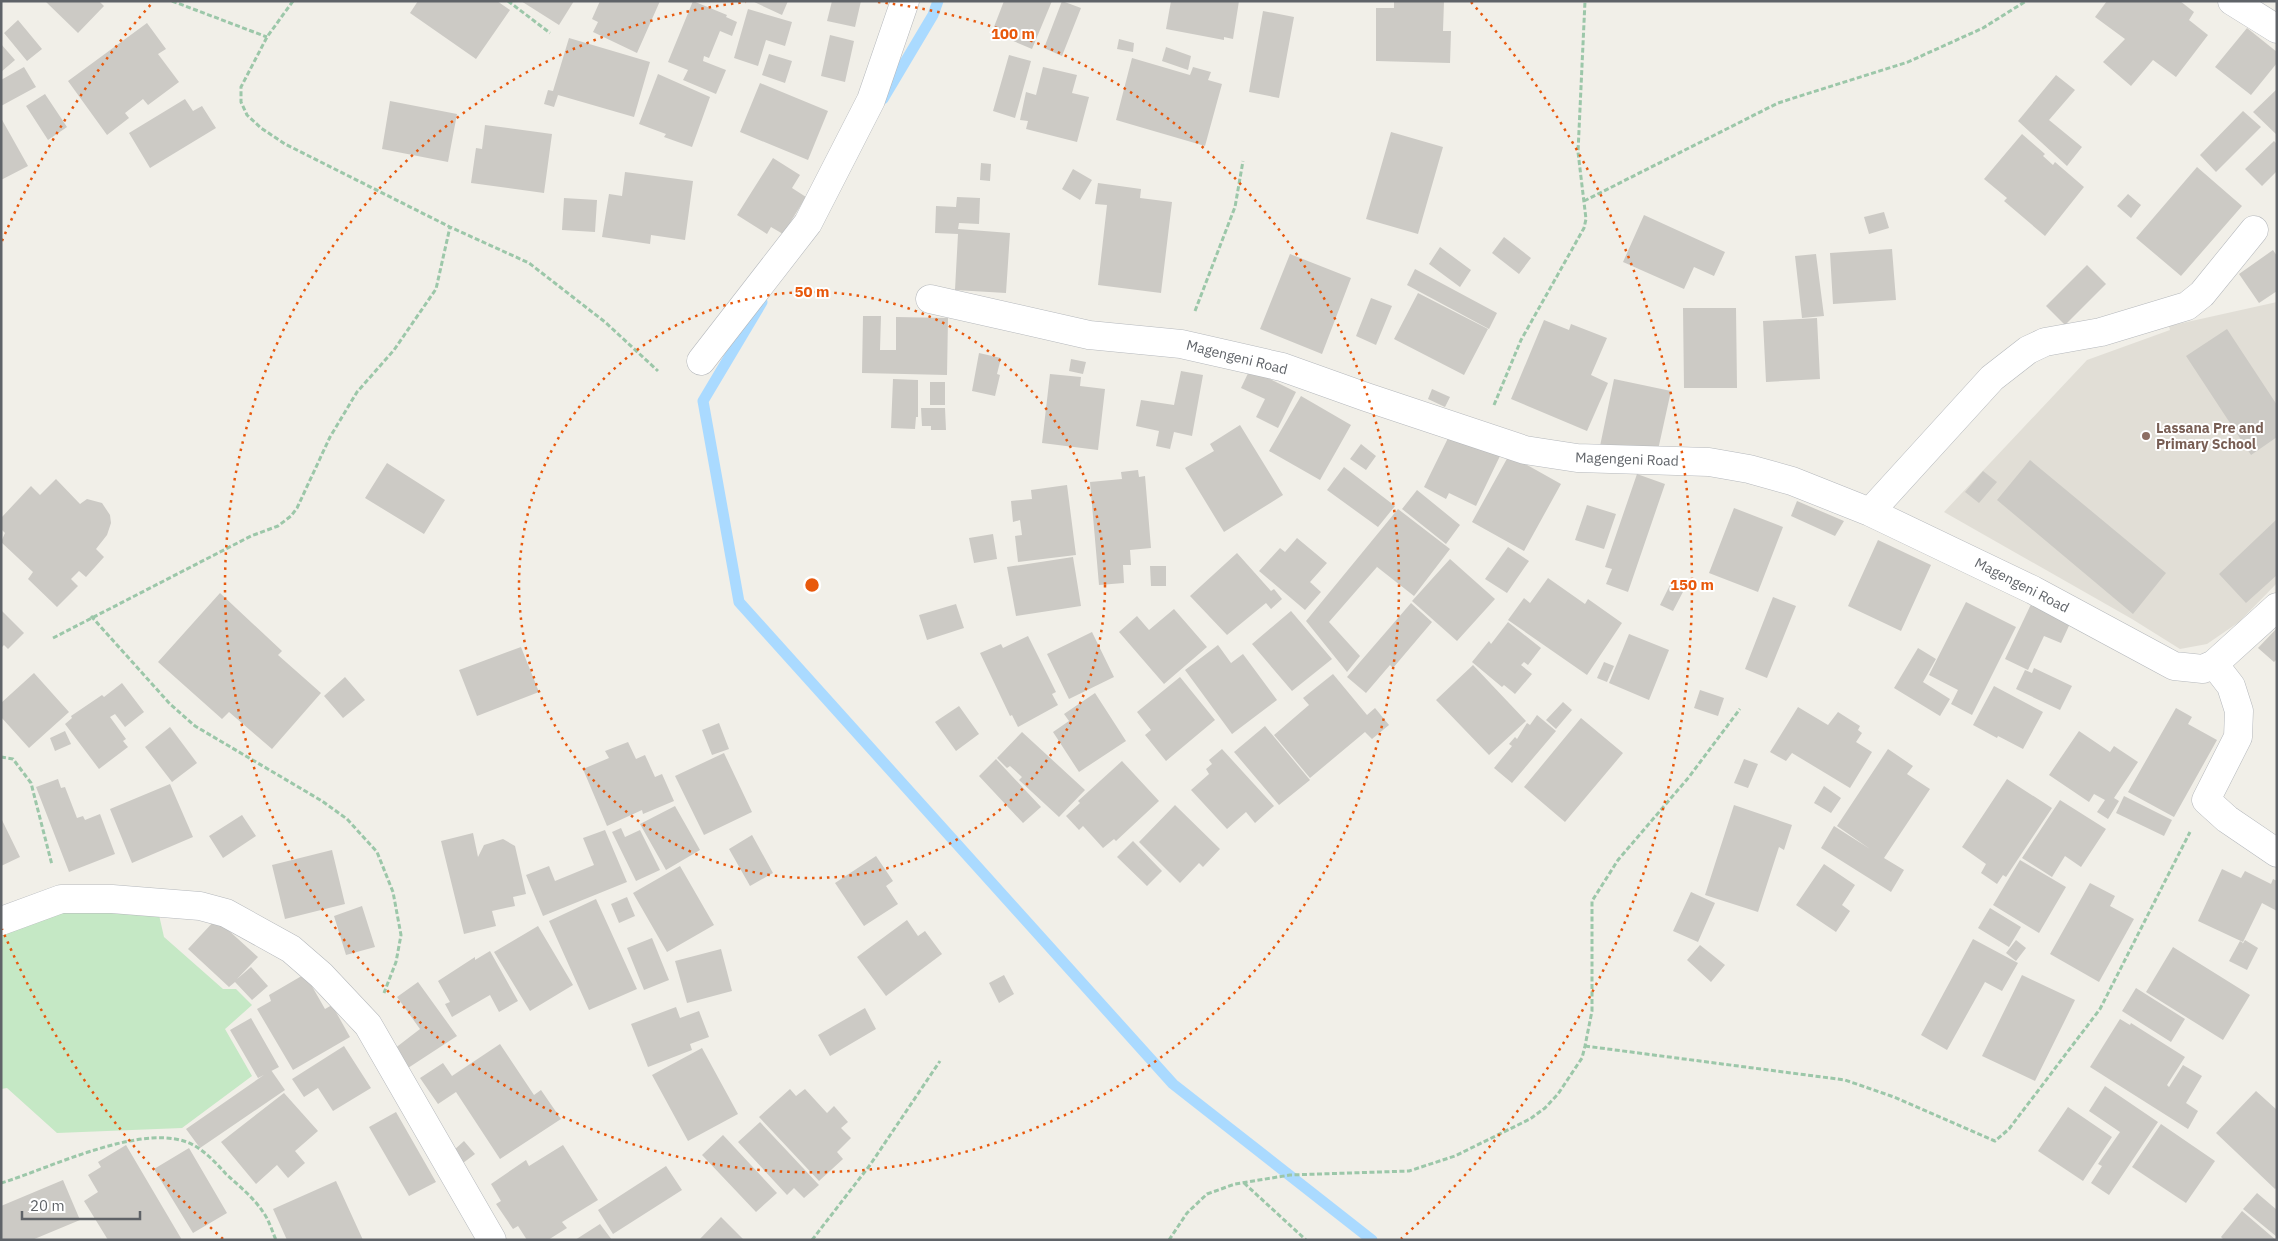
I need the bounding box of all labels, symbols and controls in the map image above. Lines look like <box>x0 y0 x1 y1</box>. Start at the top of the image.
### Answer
text: 100 m <box>991 24 1035 43</box>
text: 50 m <box>795 282 829 301</box>
street label: Magengeni Road <box>1184 336 1290 378</box>
place label: Lassana Pre and Primary School <box>2156 419 2264 453</box>
marker: Lassana Pre and Primary School <box>2140 430 2152 442</box>
street label: Magengeni Road <box>1575 448 1679 470</box>
street label: Magengeni Road <box>1972 553 2072 617</box>
text: 150 m <box>1670 575 1714 594</box>
centre of rings <box>803 576 821 594</box>
scale bar <box>22 1188 140 1220</box>
text: 20 m <box>30 1196 65 1215</box>

